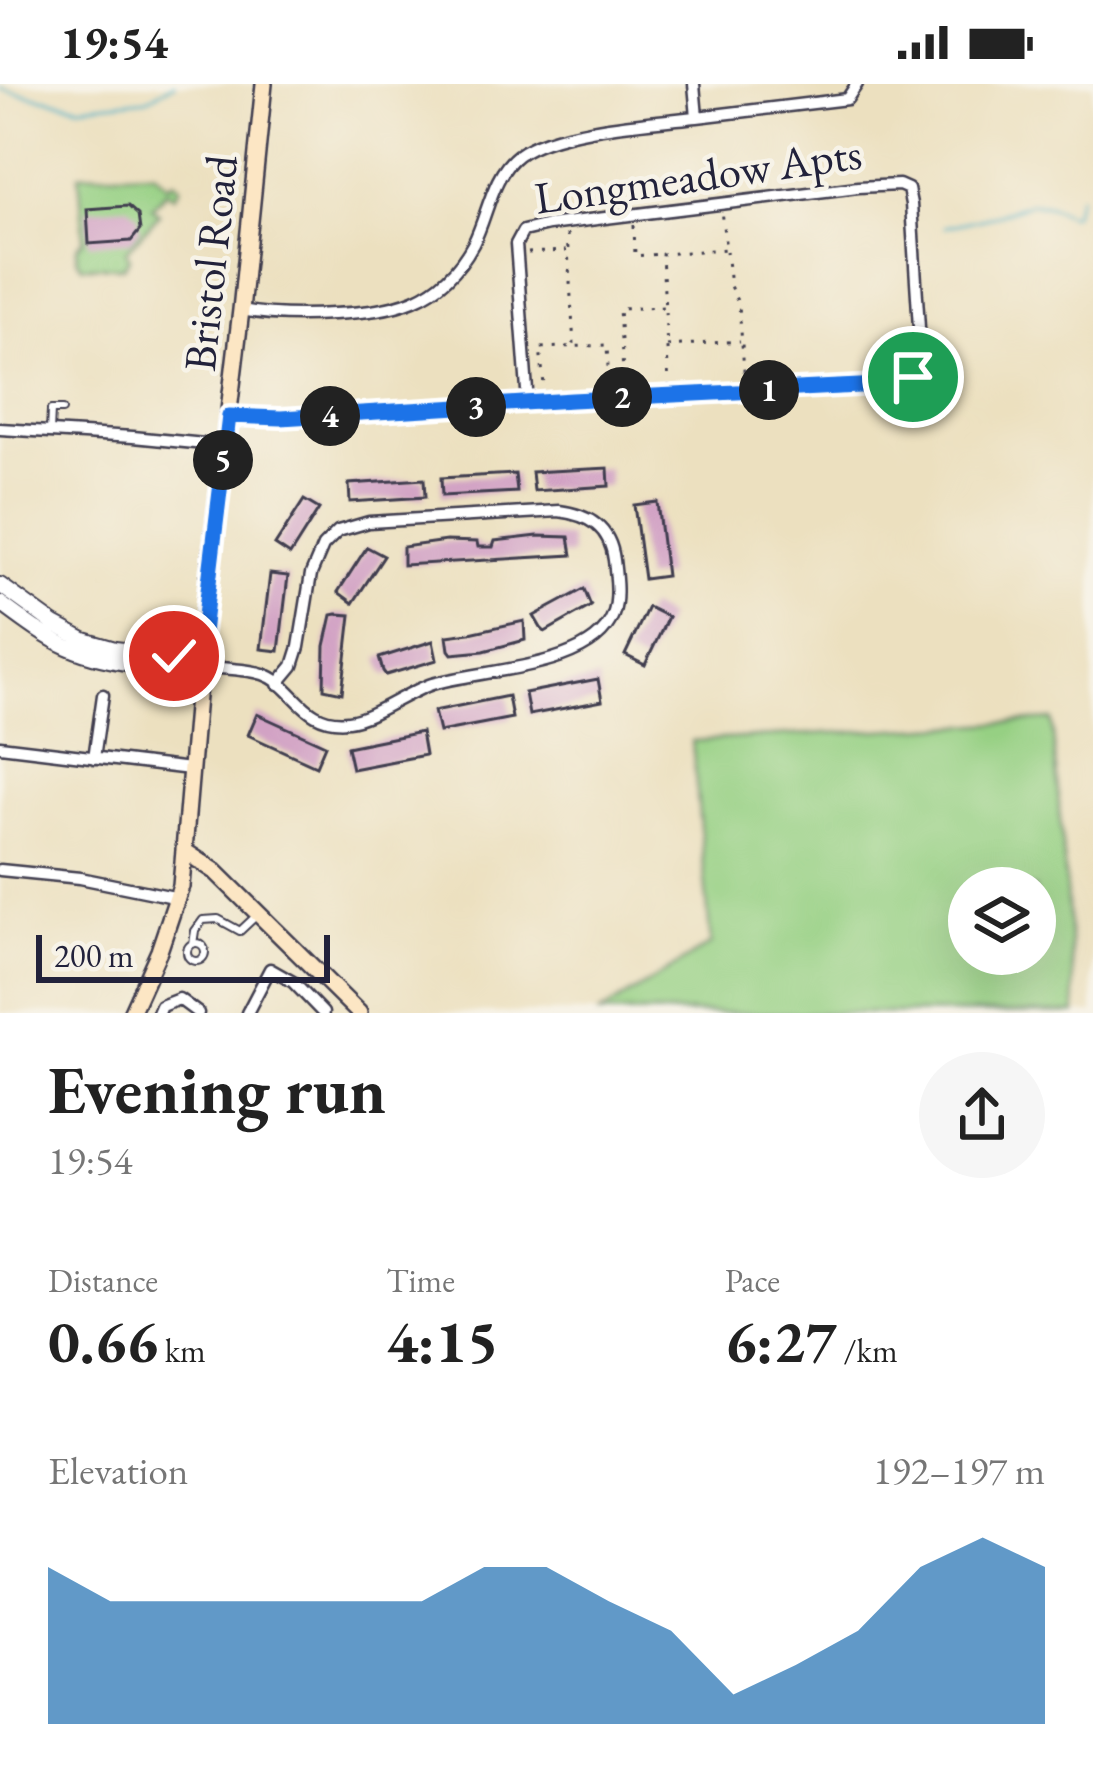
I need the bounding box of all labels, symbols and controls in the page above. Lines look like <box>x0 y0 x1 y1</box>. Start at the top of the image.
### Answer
text: 19:54 <box>60 13 168 71</box>
street label: Longmeadow Apts <box>531 123 865 227</box>
street label: Bristol Road <box>170 152 250 374</box>
pin <box>862 326 964 428</box>
icon: arrive <box>880 344 946 410</box>
pin: 1 <box>739 360 799 420</box>
pin: 2 <box>592 367 652 427</box>
text: 1 <box>760 368 778 411</box>
text: 2 <box>613 375 631 418</box>
pin: 3 <box>446 377 506 437</box>
text: 3 <box>467 385 485 428</box>
pin: 4 <box>300 386 360 446</box>
text: 4 <box>321 394 339 437</box>
pin: 5 <box>193 430 253 490</box>
text: 5 <box>214 438 232 481</box>
pin <box>123 605 225 707</box>
icon: check <box>141 623 207 689</box>
map controls <box>948 867 1056 975</box>
button: layers <box>948 867 1056 975</box>
scale bar <box>36 929 330 982</box>
text: 200 m <box>54 934 134 977</box>
text: Evening run <box>48 1047 386 1133</box>
button: share <box>919 1052 1045 1178</box>
text: 19:54 <box>48 1135 133 1186</box>
text: Distance <box>48 1259 158 1302</box>
text: Time <box>386 1259 455 1302</box>
text: Pace <box>725 1259 780 1302</box>
text: 0.66 <box>48 1302 158 1380</box>
text: 4:15 <box>386 1302 498 1380</box>
text: 6:27 <box>725 1302 837 1380</box>
text: km <box>158 1329 206 1372</box>
text: /km <box>837 1329 898 1372</box>
text: Elevation <box>48 1445 188 1496</box>
text: 192–197 m <box>873 1445 1045 1496</box>

